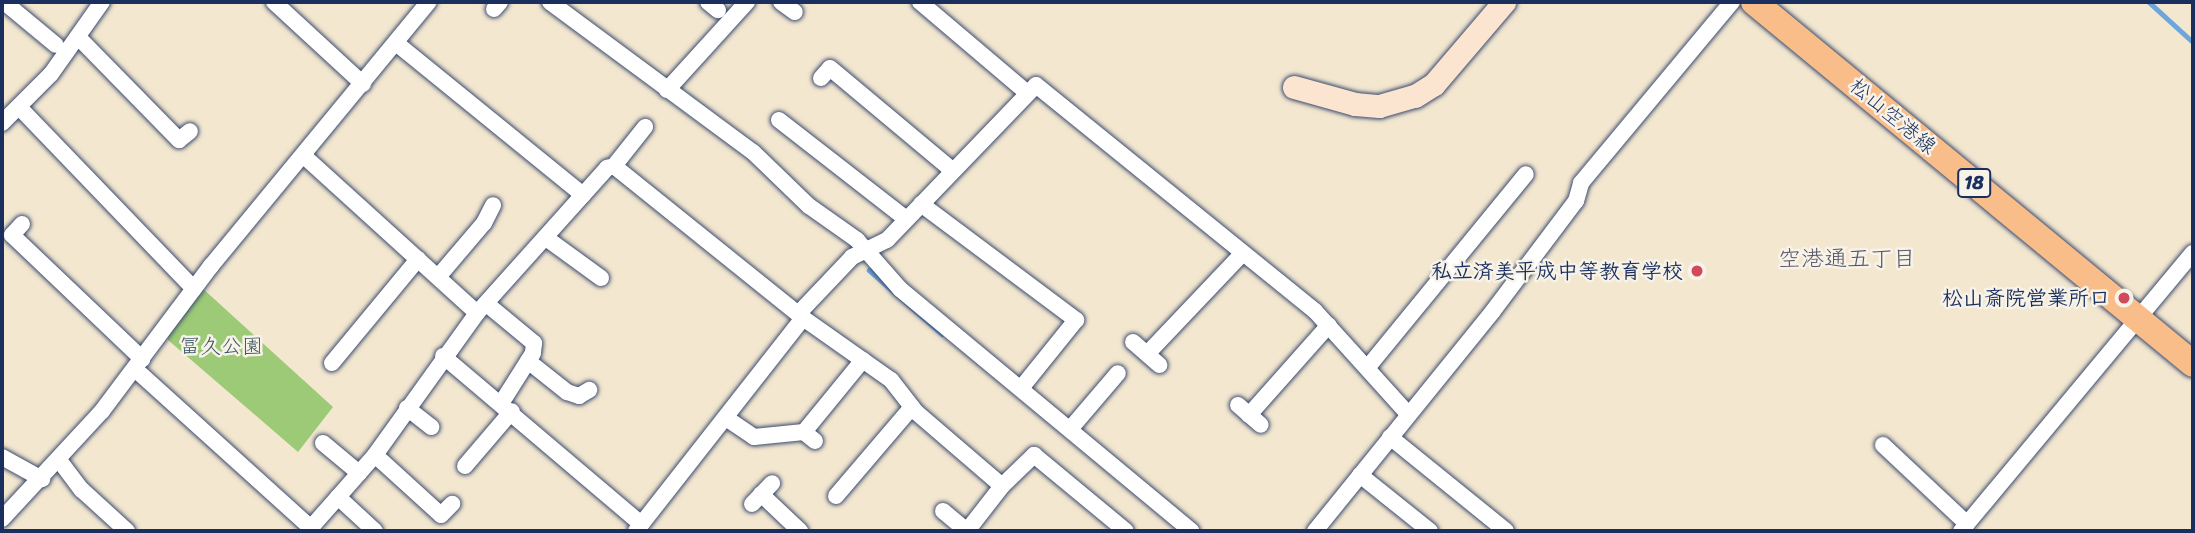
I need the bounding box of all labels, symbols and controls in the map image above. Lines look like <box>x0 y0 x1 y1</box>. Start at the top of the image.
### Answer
street label: 松山空港線 <box>1845 73 1941 159</box>
road number: 18 <box>1956 168 1992 198</box>
district label: 空港通五丁目 <box>1778 245 1916 273</box>
place label: 私立済美平成中等教育学校 <box>1431 258 1683 284</box>
marker: 私立済美平成中等教育学校 <box>1689 263 1705 279</box>
place label: 松山斎院営業所口 <box>1942 285 2110 311</box>
marker: 松山斎院営業所口 <box>2116 290 2132 306</box>
park label: 冨久公園 <box>179 333 263 359</box>

